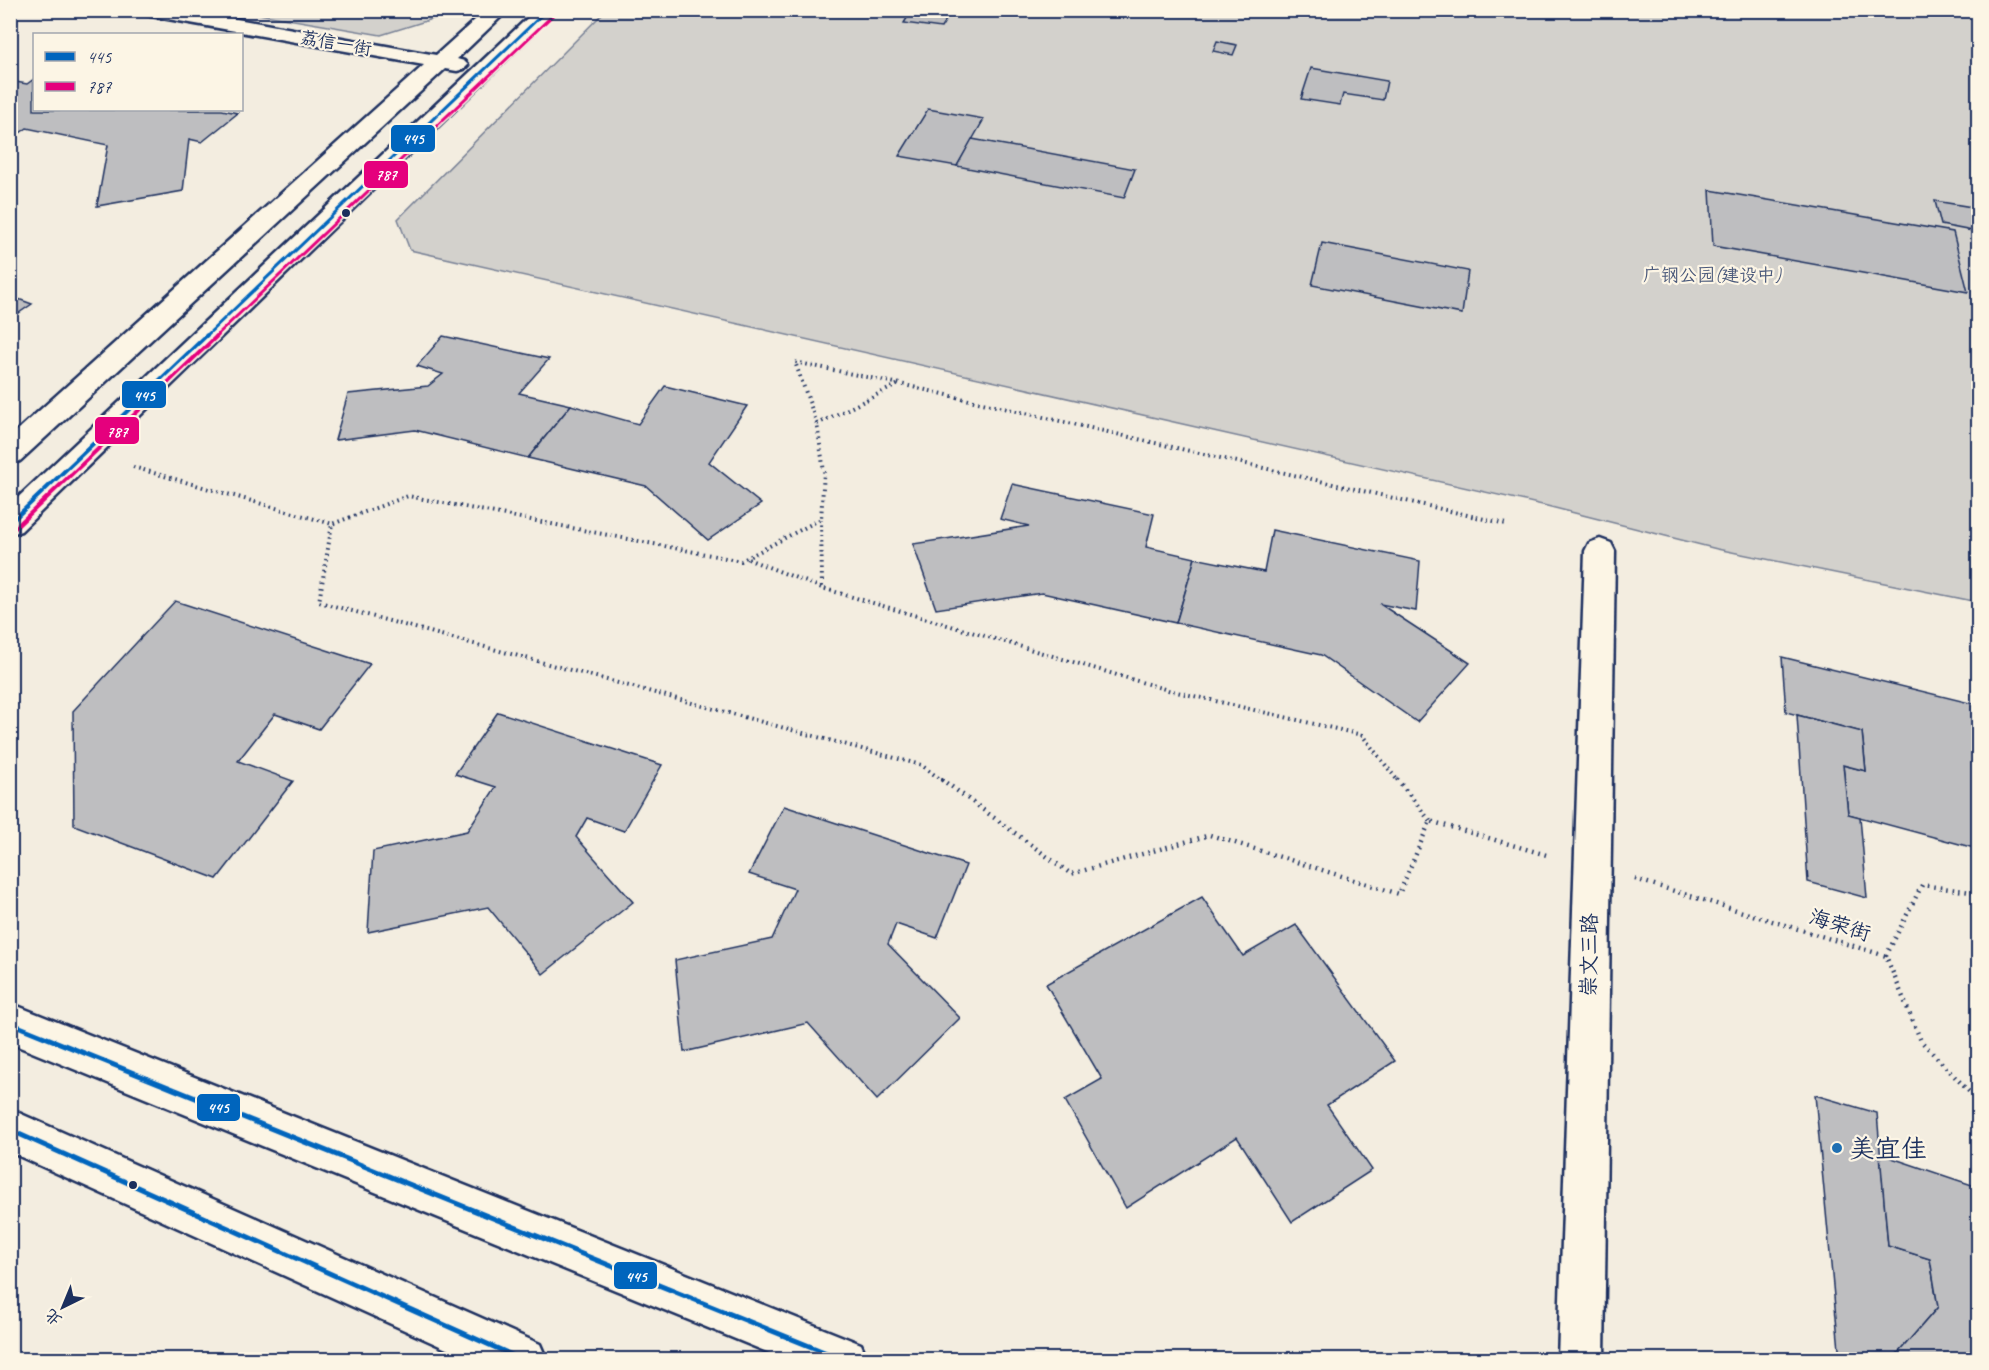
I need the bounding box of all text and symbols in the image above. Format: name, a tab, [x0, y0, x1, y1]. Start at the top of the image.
street label: 荔信一街	[299, 26, 373, 60]
legend	[33, 33, 243, 111]
text: 445	[87, 46, 112, 68]
text: 787	[87, 76, 112, 98]
line badge: 445	[390, 124, 436, 153]
text: 445	[402, 129, 426, 149]
line badge: 787	[363, 160, 409, 189]
text: 787	[375, 165, 399, 185]
unlabelled marker	[340, 207, 352, 219]
park label: 广钢公园(建设中)	[1643, 264, 1782, 286]
line badge: 445	[121, 380, 167, 409]
text: 445	[133, 386, 157, 406]
line badge: 787	[94, 416, 140, 445]
text: 787	[106, 422, 130, 442]
street label: 海荣街	[1806, 903, 1874, 947]
street label: 崇文三路	[1575, 913, 1603, 997]
line badge: 445	[196, 1093, 241, 1122]
text: 445	[207, 1098, 231, 1118]
place label: 美宜佳	[1849, 1132, 1927, 1165]
marker: 美宜佳	[1830, 1141, 1844, 1155]
unlabelled marker	[127, 1179, 139, 1191]
line badge: 445	[613, 1261, 658, 1290]
text: 445	[625, 1267, 649, 1287]
north arrow	[33, 1277, 93, 1337]
text: 北	[41, 1304, 66, 1330]

